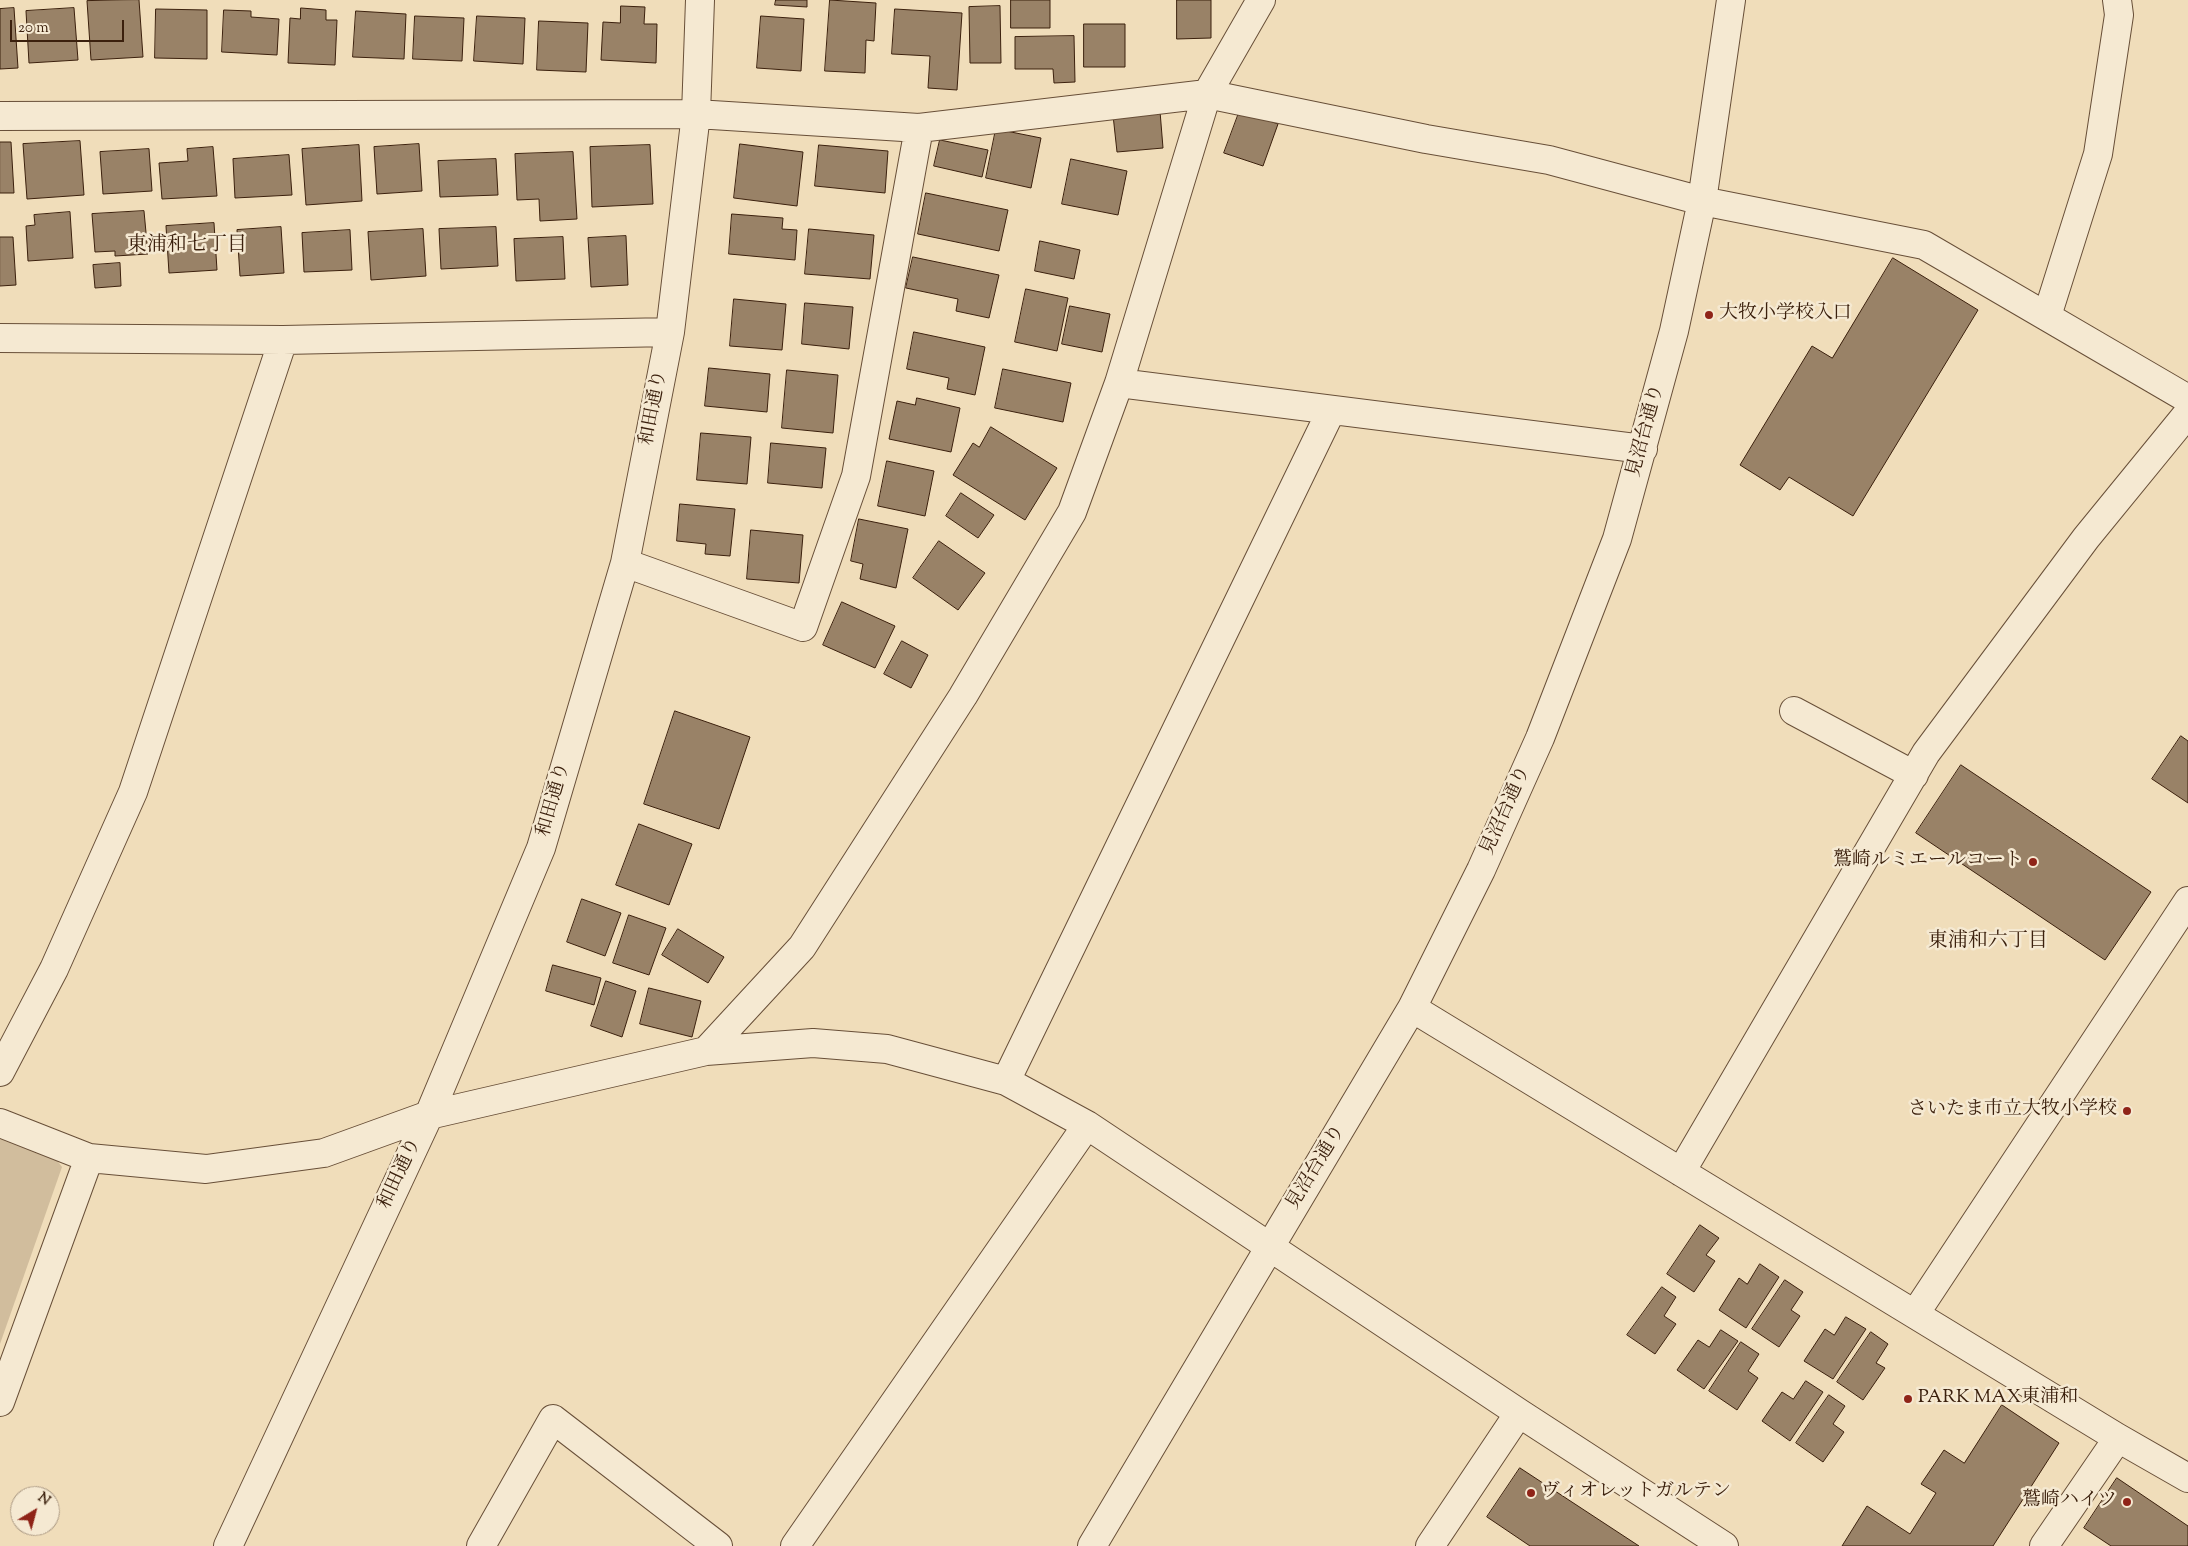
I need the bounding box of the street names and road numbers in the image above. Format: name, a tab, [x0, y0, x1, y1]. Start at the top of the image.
street label: 和田通り	[637, 369, 673, 447]
street label: 見沼台通り	[1624, 382, 1670, 480]
street label: 和田通り	[534, 760, 576, 840]
street label: 見沼台通り	[1477, 763, 1537, 859]
street label: 見沼台通り	[1283, 1121, 1351, 1215]
street label: 和田通り	[375, 1135, 427, 1213]

